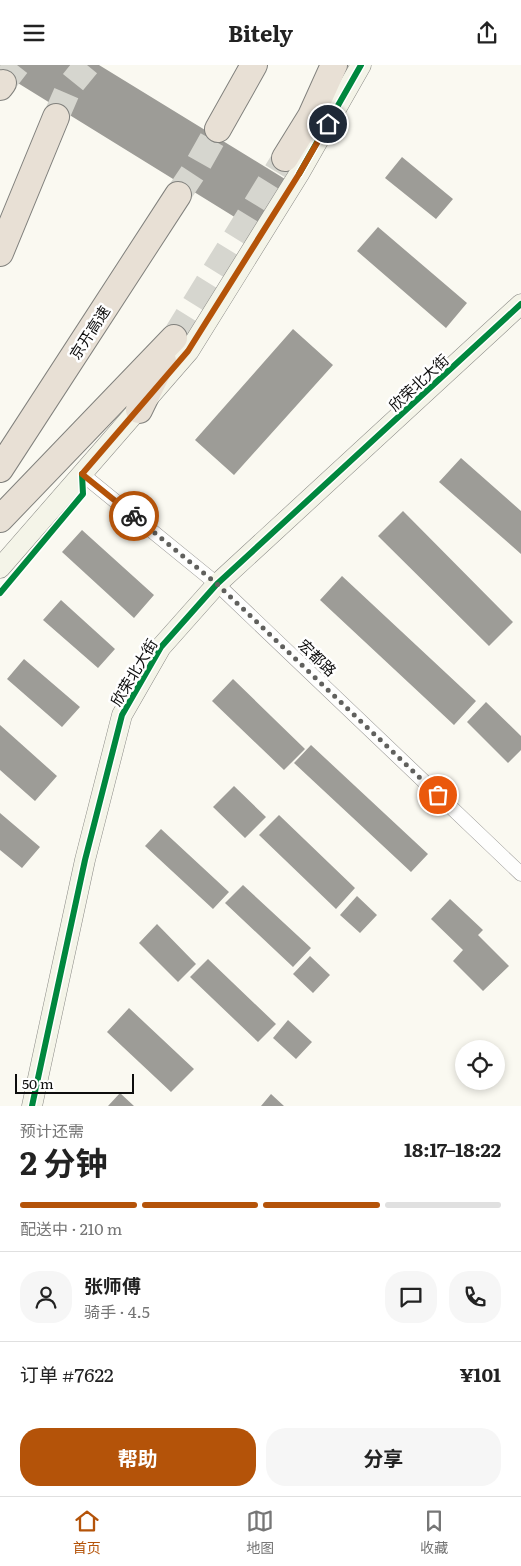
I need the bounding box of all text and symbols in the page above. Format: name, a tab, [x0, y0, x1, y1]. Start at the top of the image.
text: Bitely	[228, 16, 293, 49]
icon: menu	[20, 19, 48, 47]
icon: share	[473, 19, 501, 47]
pin	[307, 103, 349, 145]
icon: home	[314, 110, 342, 138]
street label: 京开高速	[63, 301, 115, 363]
street label: 欣荣北大街	[383, 348, 453, 416]
courier	[109, 491, 159, 541]
icon: bike	[120, 502, 148, 530]
street label: 宏都路	[294, 633, 342, 681]
street label: 欣荣北大街	[104, 634, 162, 710]
pin	[417, 774, 459, 816]
icon: bag	[424, 781, 452, 809]
map controls	[455, 1040, 505, 1090]
button: locate	[455, 1040, 505, 1090]
scale bar	[15, 1071, 134, 1094]
text: 50 m	[22, 1073, 54, 1093]
text: 预计还需	[20, 1118, 84, 1142]
text: 18:17–18:22	[404, 1135, 501, 1163]
text: 2 分钟	[20, 1137, 108, 1185]
text: 配送中 · 210 m	[20, 1216, 122, 1240]
button: person	[20, 1271, 72, 1323]
text: 张师傅	[84, 1271, 141, 1299]
button: chat	[385, 1271, 437, 1323]
button: phone	[449, 1271, 501, 1323]
text: 骑手 · 4.5	[84, 1299, 150, 1323]
text: 订单 #7622	[20, 1360, 114, 1388]
text: ¥101	[459, 1360, 501, 1388]
button: 帮助	[20, 1428, 256, 1486]
button: 分享	[266, 1428, 501, 1486]
tab: 首页	[73, 1507, 101, 1557]
tab: 地图	[246, 1507, 274, 1557]
tab: 收藏	[420, 1507, 448, 1557]

